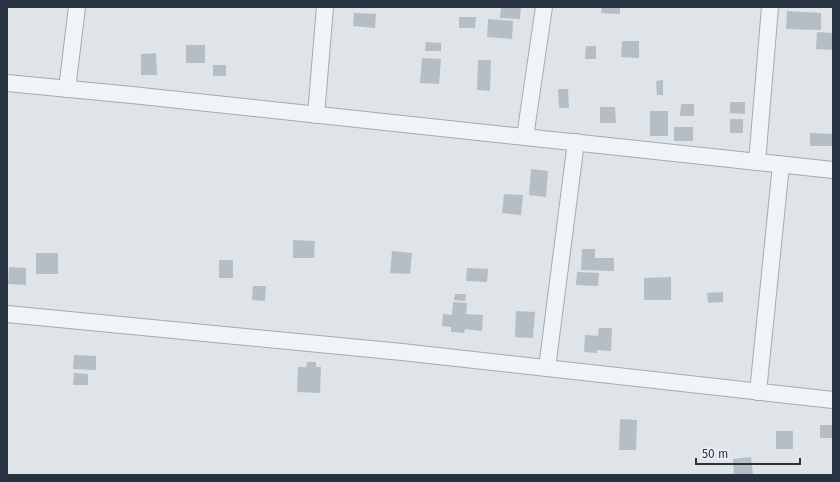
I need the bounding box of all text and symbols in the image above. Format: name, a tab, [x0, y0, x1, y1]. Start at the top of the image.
scale bar	[696, 440, 800, 466]
text: 50 m	[702, 447, 728, 461]

